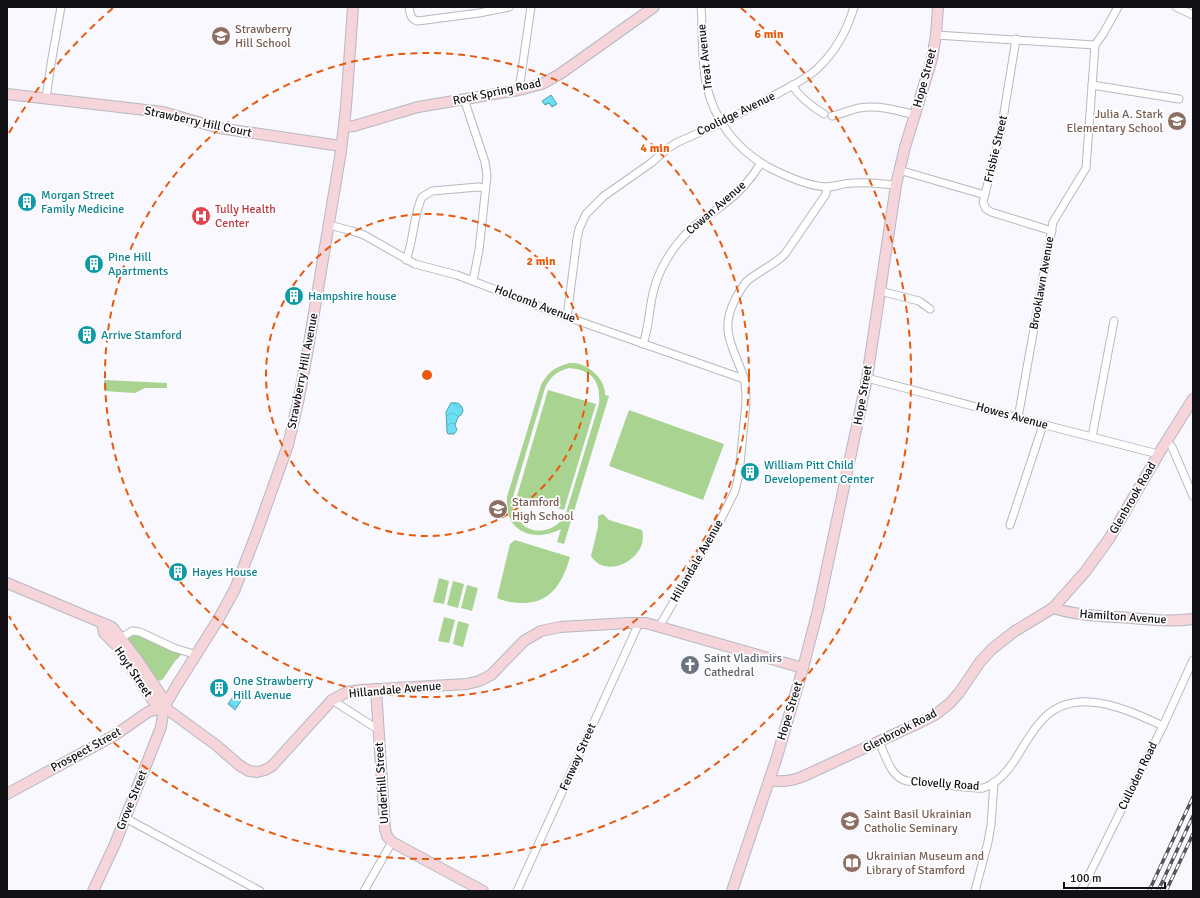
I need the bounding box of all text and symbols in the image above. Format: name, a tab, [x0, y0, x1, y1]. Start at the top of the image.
place label: Strawberry Hill School	[235, 22, 292, 51]
street label: Treat Avenue	[694, 23, 716, 91]
school or university icon: Strawberry Hill School	[210, 25, 232, 47]
text: 6 min	[755, 27, 784, 42]
street label: Hope Street	[910, 47, 940, 109]
street label: Rock Spring Road	[452, 75, 542, 109]
street label: Coolidge Avenue	[694, 89, 778, 139]
street label: Strawberry Hill Court	[143, 103, 253, 141]
place label: Julia A. Stark Elementary School	[1067, 107, 1163, 136]
school or university icon: Julia A. Stark Elementary School	[1166, 110, 1188, 132]
street label: Frisbie Street	[981, 114, 1011, 184]
text: 4 min	[641, 141, 670, 156]
street label: Cowan Avenue	[683, 178, 749, 238]
place label: Morgan Street Family Medicine	[41, 188, 124, 217]
building icon: Morgan Street Family Medicine	[16, 191, 38, 213]
place label: Tully Health Center	[215, 202, 276, 231]
hospital icon: Tully Health Center	[190, 205, 212, 227]
street label: Brooklawn Avenue	[1026, 235, 1058, 331]
place label: Pine Hill Apartments	[108, 250, 168, 279]
building icon: Pine Hill Apartments	[83, 253, 105, 275]
text: 2 min	[527, 254, 556, 269]
street label: Holcomb Avenue	[492, 282, 578, 326]
building icon: Hampshire house	[283, 285, 305, 307]
place label: Hampshire house	[308, 289, 397, 304]
street label: Strawberry Hill Avenue	[284, 312, 322, 430]
building icon: Arrive Stamford	[76, 324, 98, 346]
place label: Arrive Stamford	[101, 328, 182, 343]
street label: Hope Street	[850, 364, 876, 426]
centre of rings	[420, 368, 434, 382]
street label: Howes Avenue	[974, 399, 1050, 433]
place label: William Pitt Child Developement Center	[764, 458, 875, 487]
street label: Glenbrook Road	[1106, 459, 1160, 537]
building icon: William Pitt Child Developement Center	[739, 461, 761, 483]
place label: Stamford High School	[512, 495, 574, 524]
school or university icon: Stamford High School	[487, 498, 509, 520]
street label: Hillandale Avenue	[667, 517, 727, 605]
building icon: Hayes House	[167, 561, 189, 583]
place label: Hayes House	[192, 565, 258, 580]
street label: Hamilton Avenue	[1079, 606, 1167, 628]
street label: Hoyt Street	[111, 644, 155, 700]
place label: Saint Vladimirs Cathedral	[704, 651, 782, 680]
church icon: Saint Vladimirs Cathedral	[679, 654, 701, 676]
place label: One Strawberry Hill Avenue	[233, 674, 313, 703]
building icon: One Strawberry Hill Avenue	[208, 677, 230, 699]
street label: Hillandale Avenue	[348, 678, 442, 702]
street label: Hope Street	[774, 680, 806, 742]
street label: Glenbrook Road	[861, 706, 939, 756]
street label: Fenway Street	[556, 721, 600, 793]
street label: Prospect Street	[48, 724, 124, 776]
street label: Culloden Road	[1115, 739, 1161, 813]
street label: Underhill Street	[372, 742, 392, 824]
street label: Grove Street	[113, 768, 151, 832]
street label: Clovelly Road	[910, 774, 980, 794]
place label: Saint Basil Ukrainian Catholic Seminary	[864, 807, 972, 836]
school or university icon: Saint Basil Ukrainian Catholic Seminary	[839, 810, 861, 832]
place label: Ukrainian Museum and Library of Stamford	[866, 849, 984, 878]
library icon: Ukrainian Museum and Library of Stamford	[841, 852, 863, 874]
scale bar	[1064, 864, 1165, 890]
text: 100 m	[1070, 871, 1102, 886]

